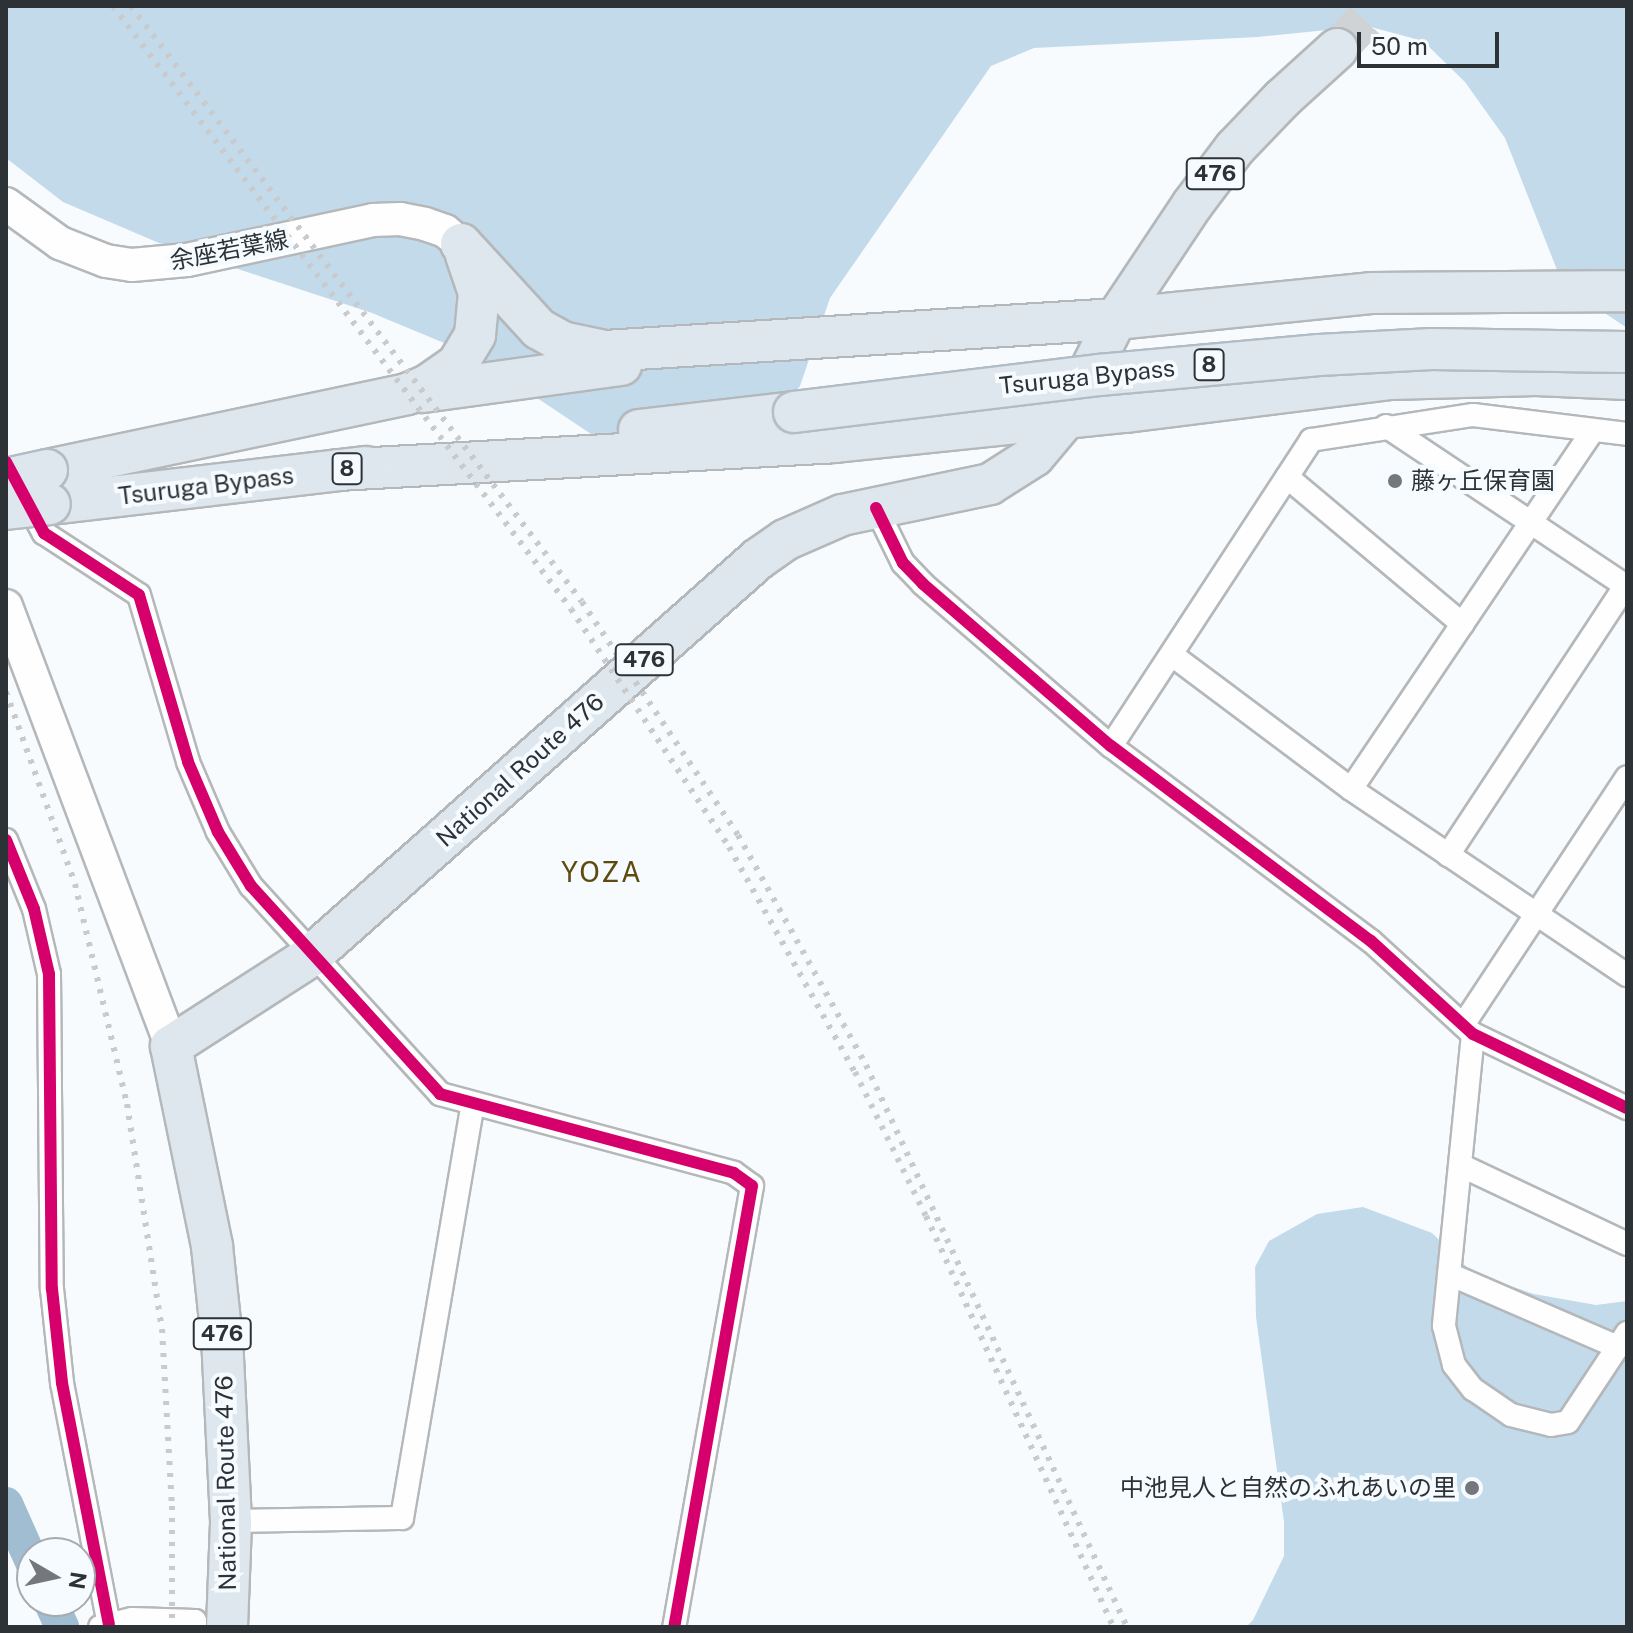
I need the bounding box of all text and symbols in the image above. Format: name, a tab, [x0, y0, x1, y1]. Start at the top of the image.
scale bar	[1361, 16, 1503, 66]
text: 50 m	[1371, 32, 1428, 60]
road number: 476	[1185, 156, 1245, 192]
street label: 余座若葉線	[167, 224, 291, 276]
road number: 8	[1193, 347, 1225, 383]
street label: Tsuruga Bypass	[998, 353, 1176, 401]
road number: 8	[331, 451, 363, 487]
street label: Tsuruga Bypass	[117, 461, 295, 511]
place label: 藤ヶ丘保育園	[1411, 467, 1555, 495]
marker: 藤ヶ丘保育園	[1386, 472, 1404, 490]
road number: 476	[614, 642, 674, 678]
street label: National Route 476	[430, 687, 610, 853]
district label: YOZA	[561, 855, 643, 889]
road number: 476	[192, 1316, 252, 1352]
street label: National Route 476	[210, 1375, 242, 1591]
place label: 中池見人と自然のふれあいの里	[1120, 1474, 1456, 1502]
marker: 中池見人と自然のふれあいの里	[1463, 1479, 1481, 1497]
north arrow	[16, 1537, 96, 1617]
text: N	[64, 1570, 92, 1591]

